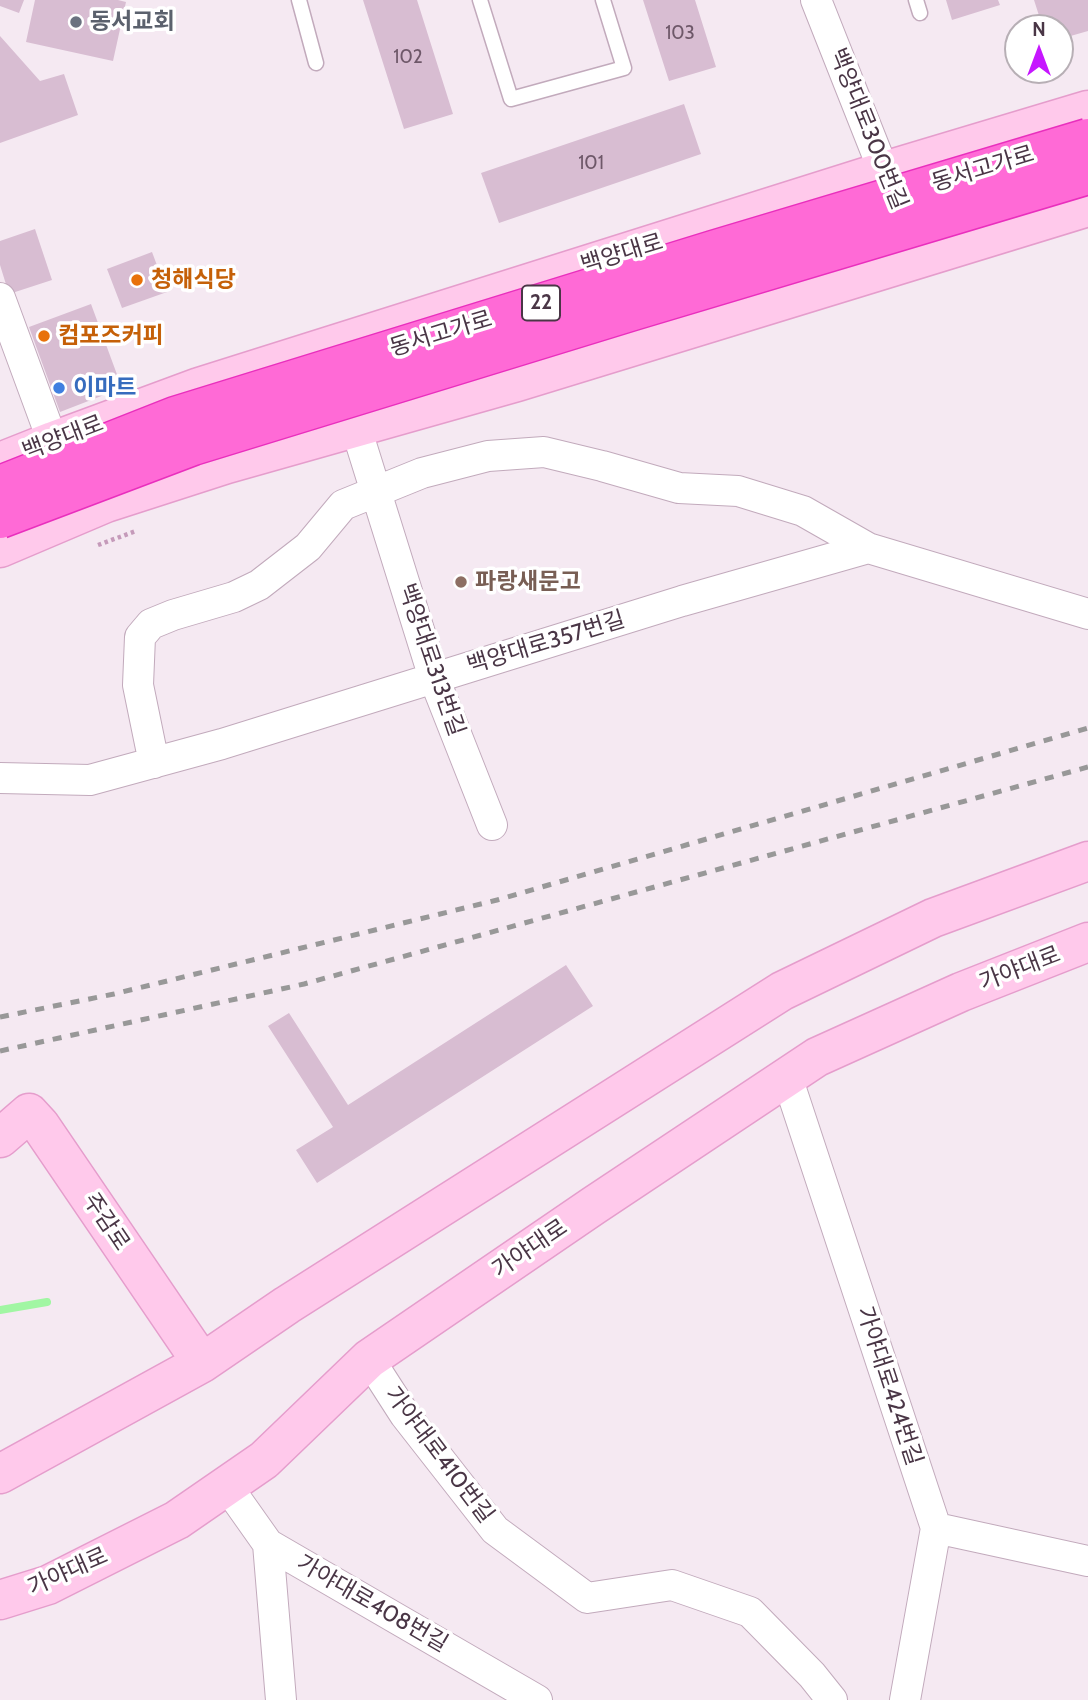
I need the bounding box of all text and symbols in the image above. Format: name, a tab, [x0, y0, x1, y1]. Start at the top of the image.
place label: 동서교회	[90, 8, 175, 36]
marker: 동서교회	[68, 14, 84, 30]
north arrow	[1004, 14, 1074, 84]
text: N	[1032, 18, 1046, 41]
house number: 103	[665, 22, 695, 44]
street label: 백양대로300번길	[823, 44, 913, 214]
house number: 102	[393, 46, 423, 68]
street label: 동서고가로	[928, 140, 1038, 198]
house number: 101	[578, 152, 604, 174]
street label: 백양대로	[577, 228, 667, 280]
place label: 청해식당	[151, 266, 236, 294]
marker: 청해식당	[129, 272, 145, 288]
road number: 22	[522, 286, 560, 320]
street label: 동서고가로	[386, 305, 496, 363]
place label: 컴포즈커피	[58, 322, 164, 350]
marker: 컴포즈커피	[36, 328, 52, 344]
place label: 이마트	[73, 374, 136, 402]
marker: 이마트	[51, 380, 67, 396]
street label: 백양대로	[19, 410, 107, 466]
place label: 파랑새문고	[475, 568, 581, 596]
marker: 파랑새문고	[453, 574, 469, 590]
street label: 백양대로313번길	[392, 580, 470, 740]
street label: 백양대로357번길	[464, 606, 628, 680]
street label: 가야대로	[976, 941, 1064, 997]
street label: 주감로	[77, 1188, 135, 1256]
street label: 가야대로	[487, 1214, 573, 1284]
street label: 가야대로424번길	[850, 1303, 928, 1469]
street label: 가야대로410번길	[379, 1381, 499, 1529]
street label: 가야대로	[24, 1542, 112, 1602]
street label: 가야대로408번길	[291, 1549, 453, 1659]

